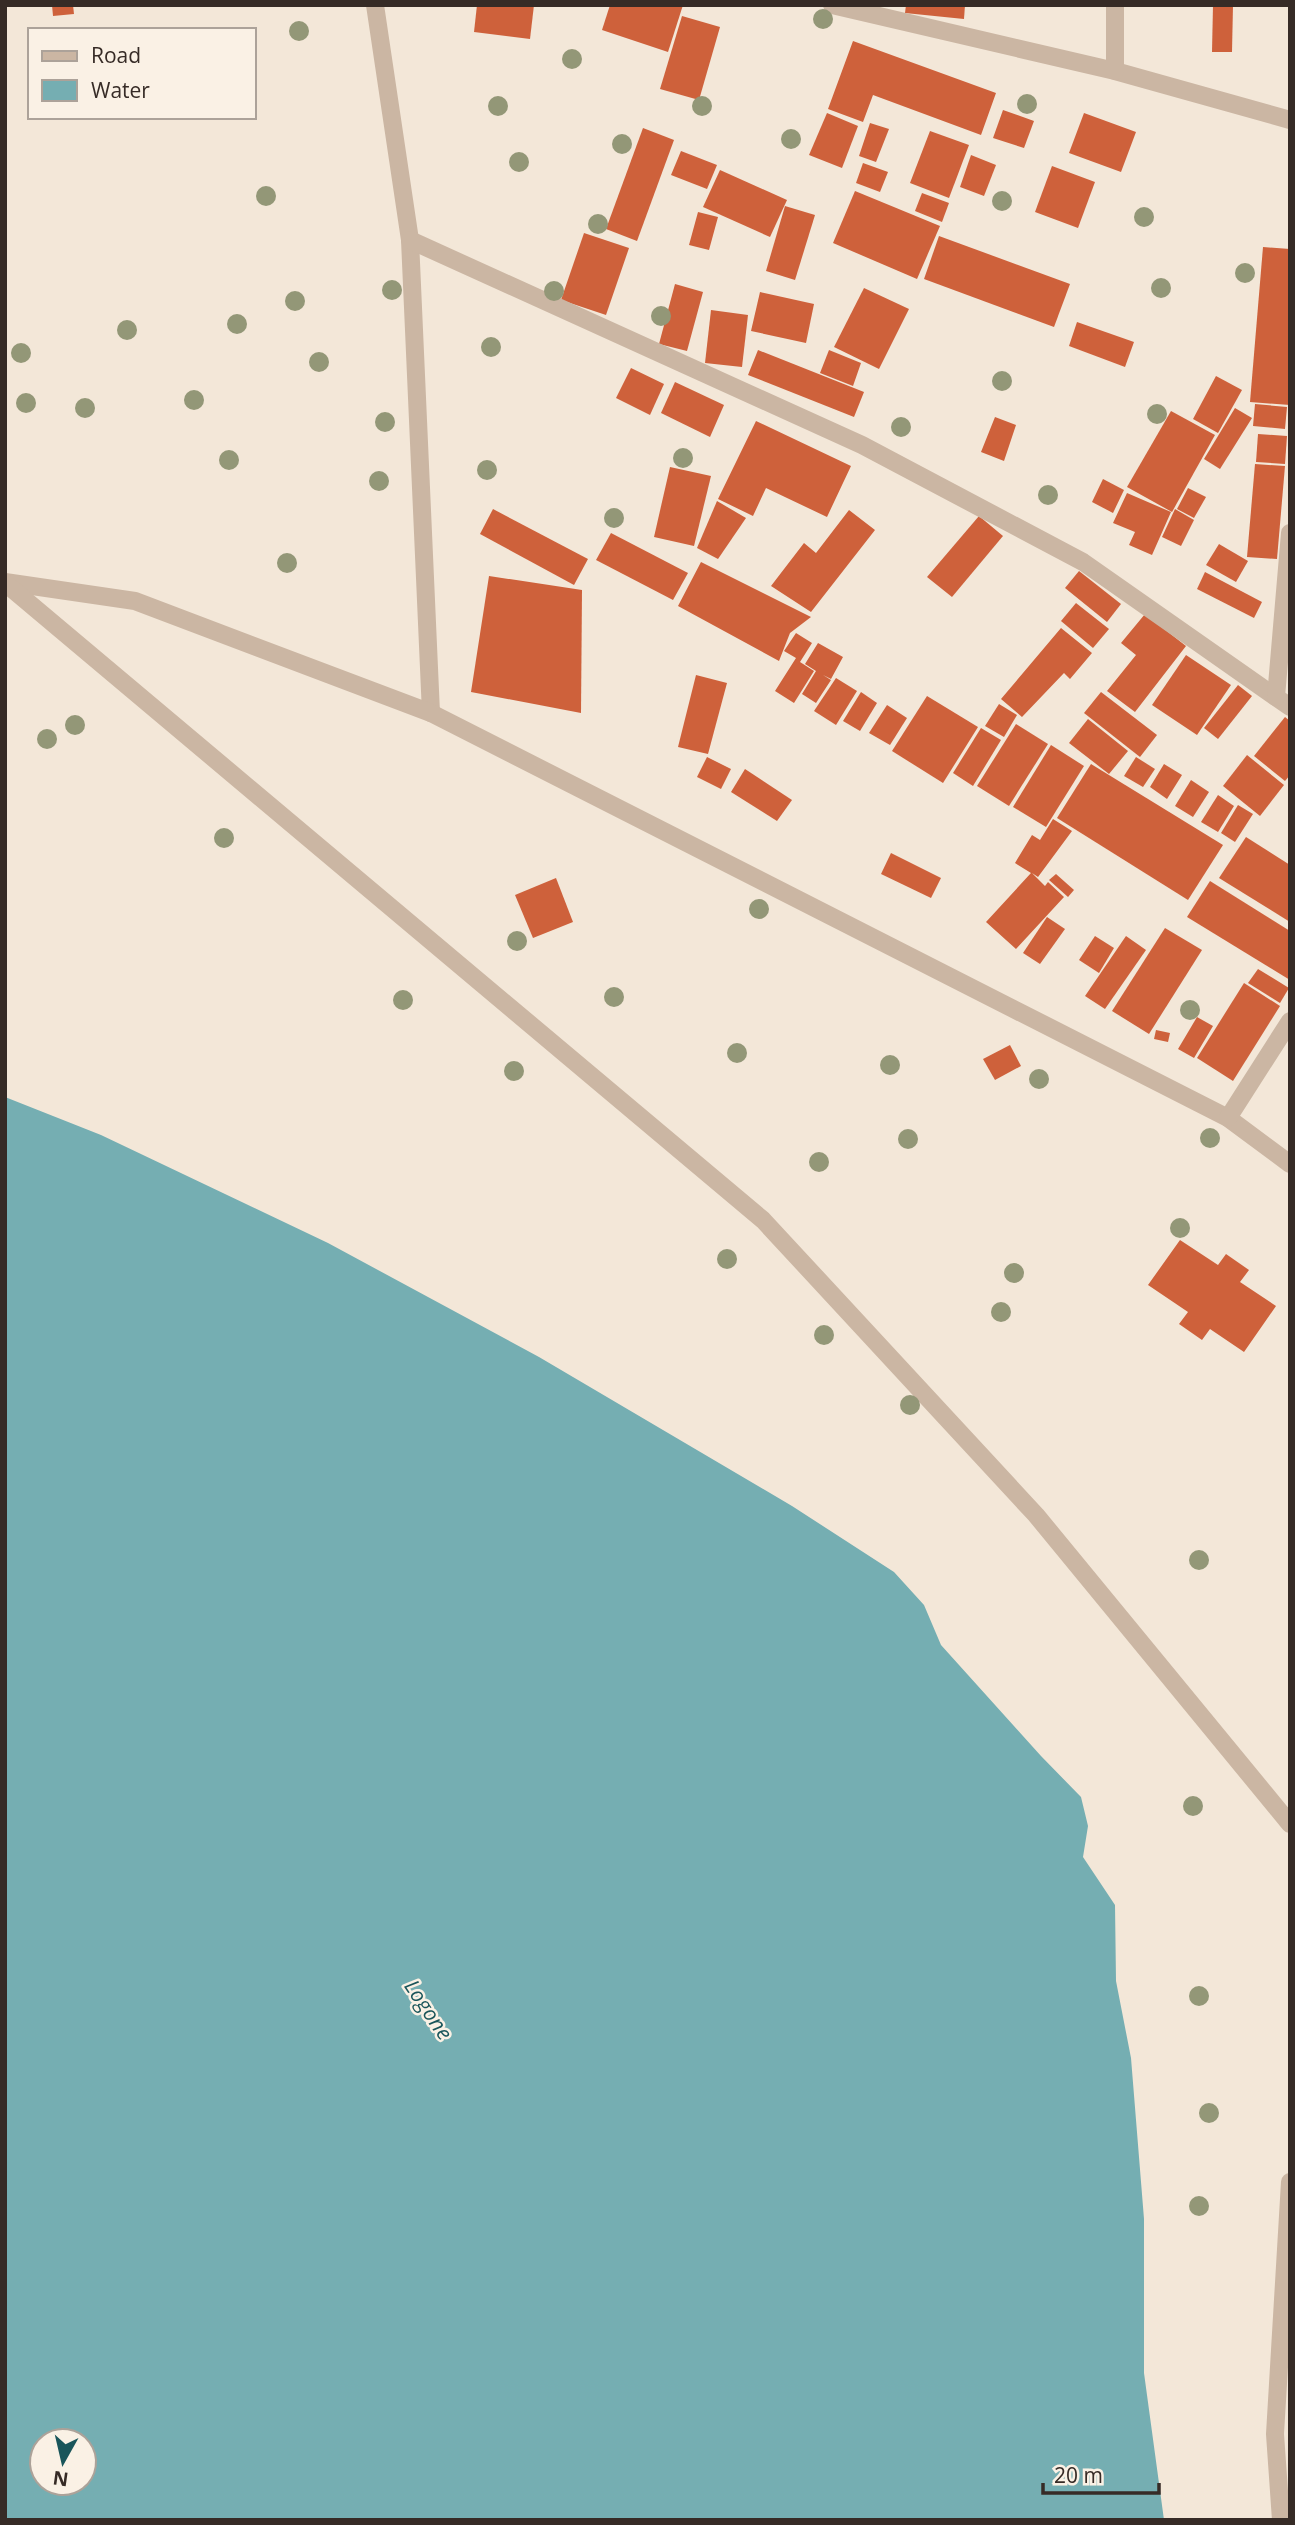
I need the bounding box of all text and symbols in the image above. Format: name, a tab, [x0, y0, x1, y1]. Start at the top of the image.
legend	[28, 28, 256, 119]
text: Road	[91, 41, 141, 69]
text: Water	[91, 76, 150, 104]
water label: Logone	[398, 1974, 459, 2045]
north arrow	[28, 2427, 98, 2497]
scale bar	[1043, 2452, 1158, 2496]
text: 20 m	[1054, 2461, 1103, 2489]
text: N	[51, 2465, 70, 2493]

